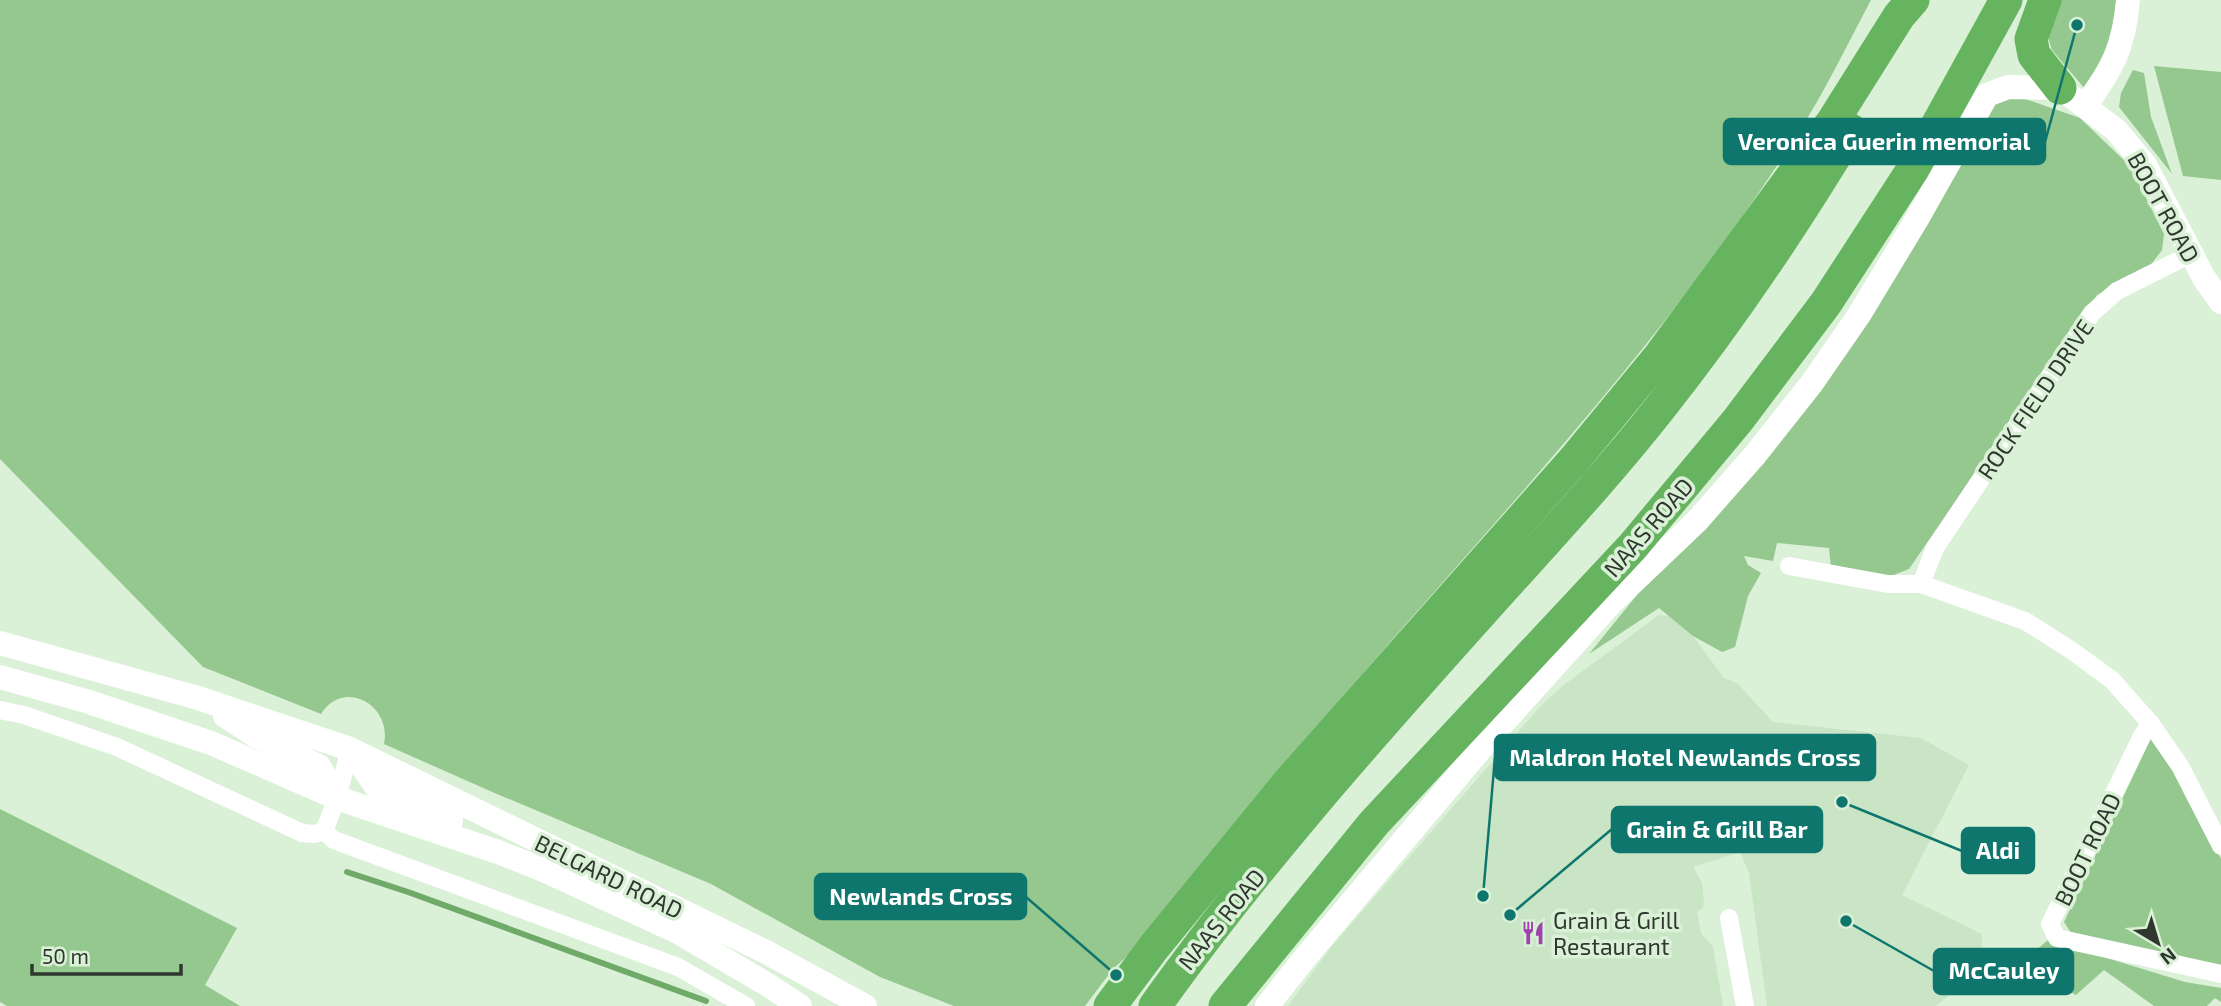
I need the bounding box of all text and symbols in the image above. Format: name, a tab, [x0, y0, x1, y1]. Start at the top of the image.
callout: Veronica Guerin memorial	[1724, 119, 2045, 164]
text: Veronica Guerin memorial	[1738, 126, 2030, 155]
street label: BOOT ROAD	[2122, 147, 2206, 267]
street label: ROCK FIELD DRIVE	[1971, 314, 2099, 484]
street label: NAAS ROAD	[1597, 472, 1699, 582]
callout: Maldron Hotel Newlands Cross	[1495, 735, 1875, 780]
text: Maldron Hotel Newlands Cross	[1509, 742, 1861, 771]
street label: BOOT ROAD	[2048, 788, 2126, 910]
callout: Grain & Grill Bar	[1612, 807, 1822, 852]
text: Grain & Grill Bar	[1626, 814, 1808, 843]
street label: BELGARD ROAD	[530, 828, 688, 924]
callout: Aldi	[1962, 828, 2034, 873]
text: Aldi	[1976, 835, 2020, 864]
street label: NAAS ROAD	[1172, 863, 1270, 975]
callout: Newlands Cross	[815, 874, 1026, 919]
text: Newlands Cross	[829, 881, 1013, 910]
place label: Grain & Grill Restaurant	[1553, 906, 1680, 960]
north arrow	[2123, 908, 2193, 978]
restaurant icon: Grain & Grill Restaurant	[1519, 919, 1547, 947]
scale bar	[32, 932, 180, 976]
text: 50 m	[42, 943, 89, 968]
text: N	[2156, 944, 2181, 970]
callout: McCauley	[1934, 949, 2073, 994]
text: McCauley	[1948, 955, 2060, 984]

